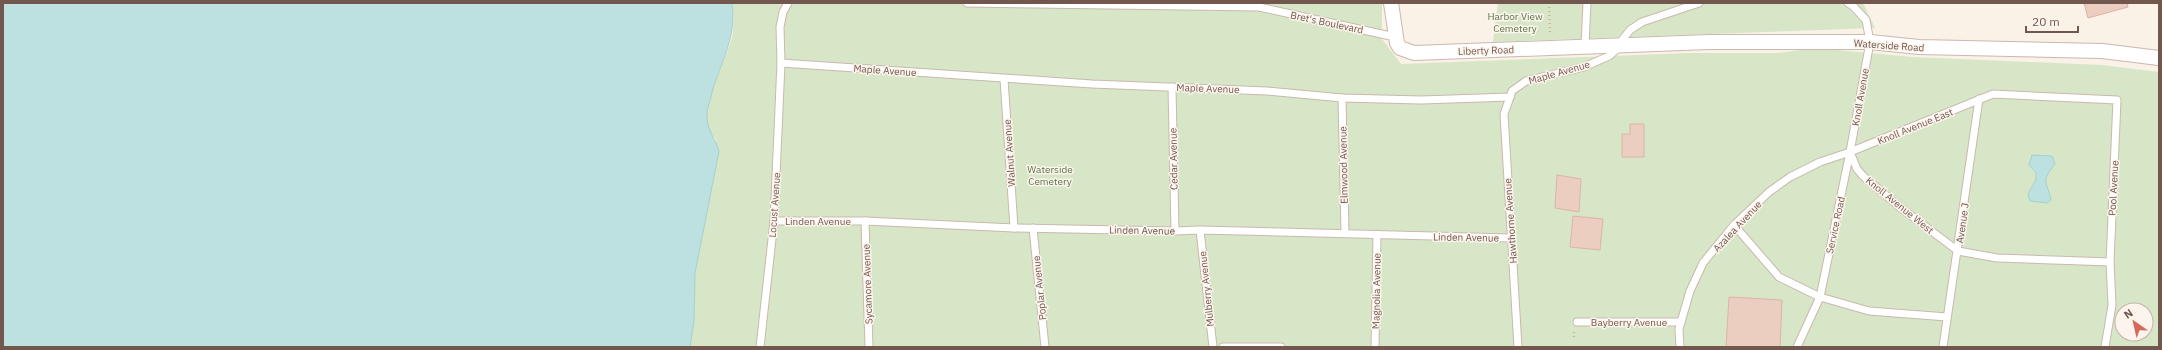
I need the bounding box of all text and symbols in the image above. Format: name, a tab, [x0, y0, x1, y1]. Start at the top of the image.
street label: Bret's Boulevard	[1289, 8, 1365, 37]
scale bar	[2026, 8, 2078, 34]
park label: Harbor View Cemetery	[1487, 10, 1543, 35]
text: 20 m	[2032, 14, 2060, 29]
street label: Waterside Road	[1853, 37, 1925, 54]
street label: Liberty Road	[1458, 43, 1514, 58]
street label: Maple Avenue	[1527, 57, 1592, 87]
street label: Maple Avenue	[853, 62, 917, 79]
street label: Knoll Avenue	[1849, 67, 1872, 127]
street label: Maple Avenue	[1176, 81, 1240, 96]
street label: Knoll Avenue East	[1875, 105, 1955, 148]
street label: Walnut Avenue	[1001, 118, 1018, 187]
street label: Elmwood Avenue	[1336, 126, 1351, 204]
street label: Cedar Avenue	[1166, 127, 1181, 190]
street label: Pool Avenue	[2106, 159, 2121, 216]
park label: Waterside Cemetery	[1027, 163, 1073, 188]
street label: Locust Avenue	[766, 172, 783, 238]
street label: Knoll Avenue West	[1863, 174, 1937, 237]
street label: Hawthorne Avenue	[1501, 177, 1520, 264]
street label: Service Road	[1823, 195, 1848, 255]
street label: Azalea Avenue	[1710, 197, 1765, 255]
street label: Avenue J	[1953, 202, 1972, 244]
street label: Linden Avenue	[785, 215, 851, 228]
street label: Linden Avenue	[1109, 223, 1176, 238]
street label: Linden Avenue	[1433, 230, 1500, 245]
street label: Sycamore Avenue	[860, 243, 875, 324]
street label: Mulberry Avenue	[1196, 250, 1217, 327]
street label: Magnolia Avenue	[1369, 252, 1384, 329]
street label: Poplar Avenue	[1030, 255, 1049, 321]
north arrow	[2114, 302, 2154, 342]
text: N	[2121, 306, 2136, 322]
street label: Bayberry Avenue	[1591, 316, 1668, 329]

